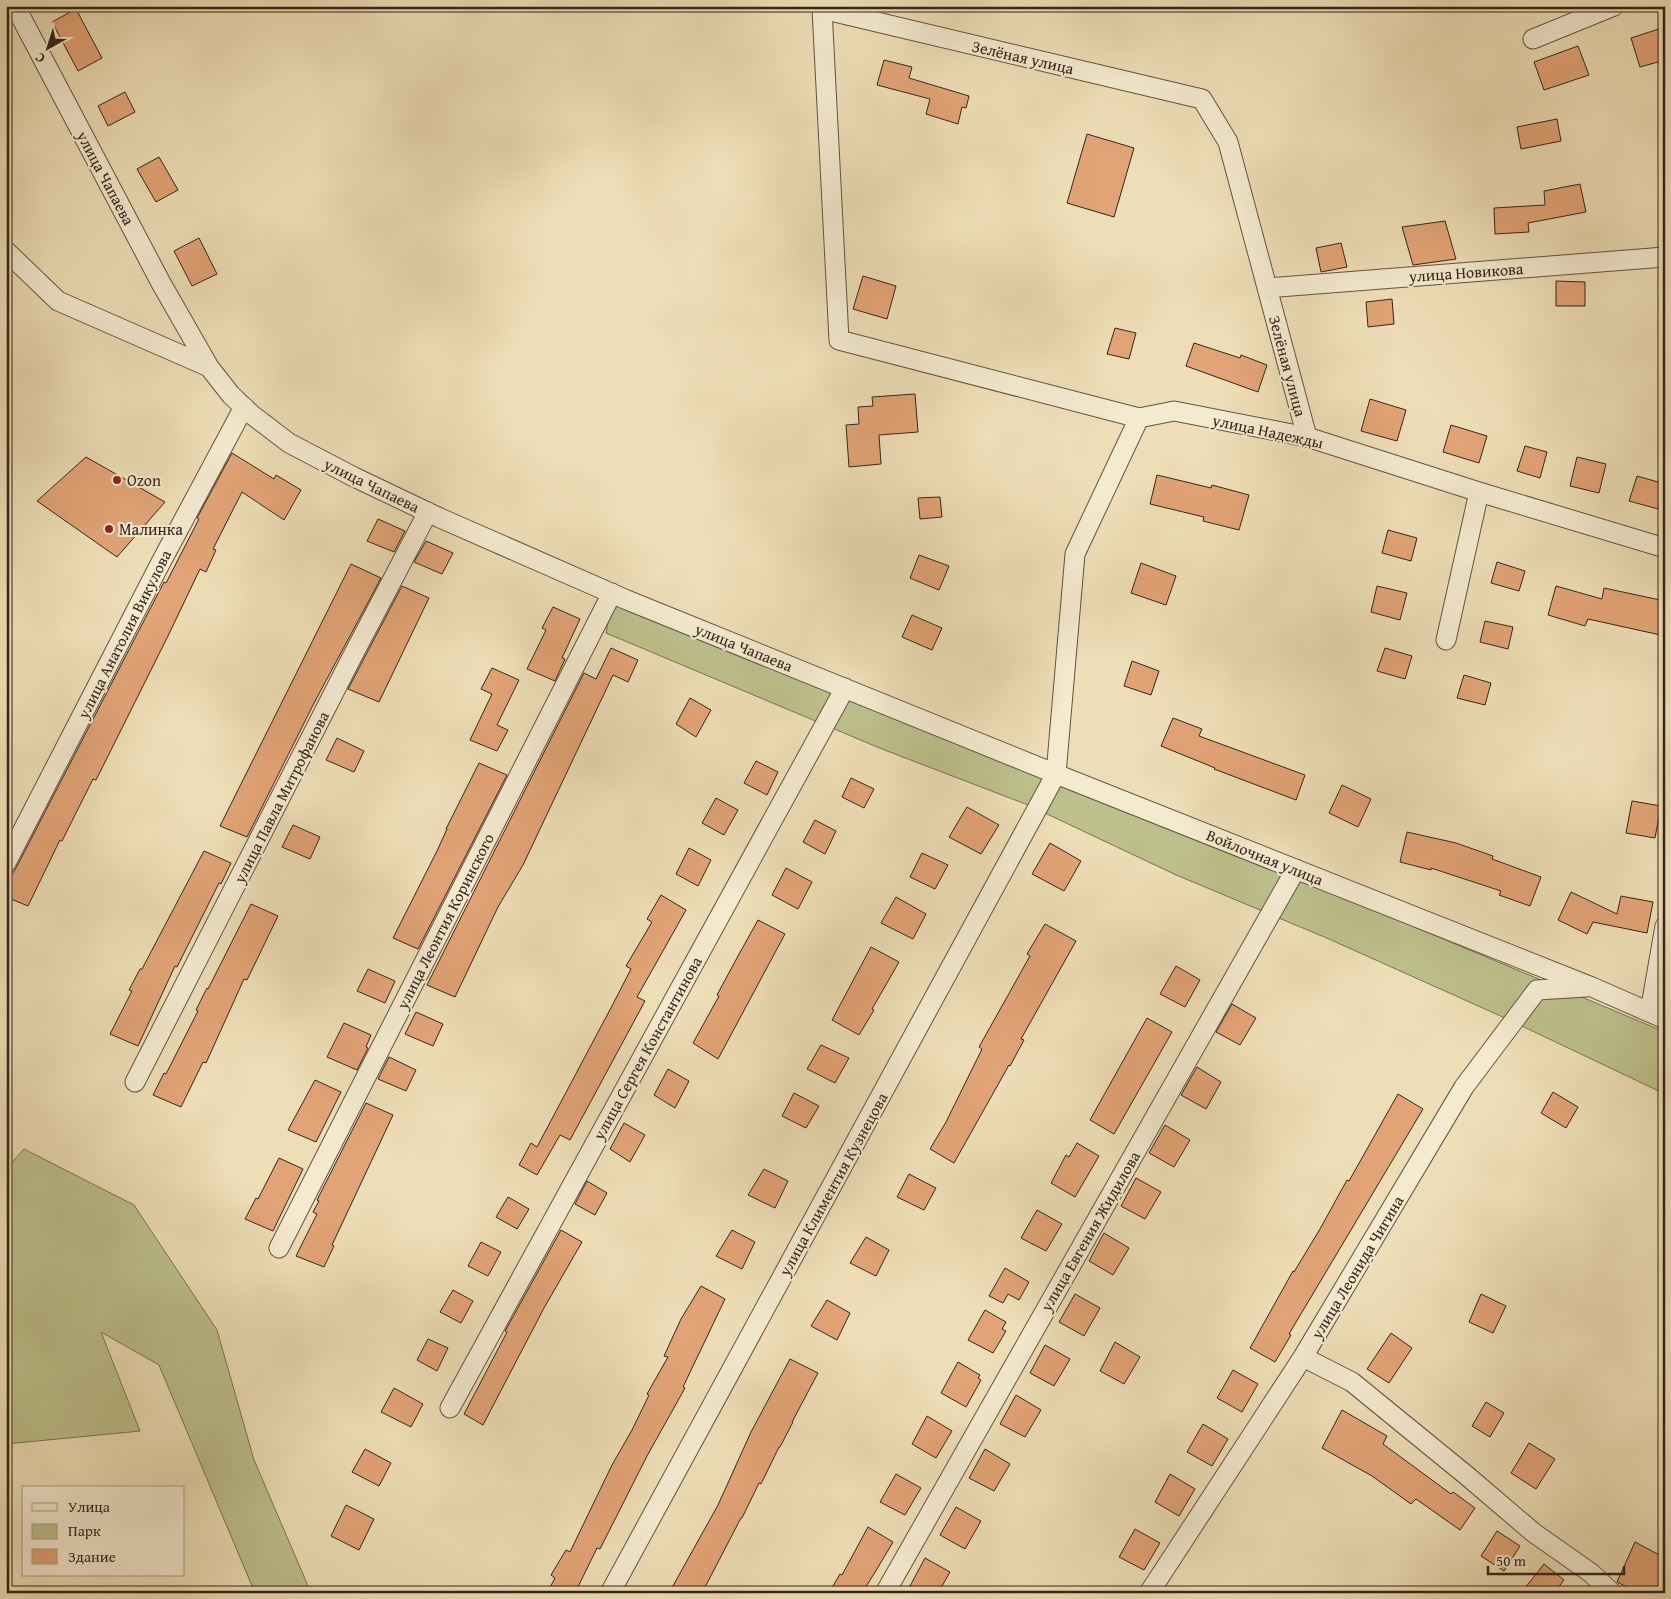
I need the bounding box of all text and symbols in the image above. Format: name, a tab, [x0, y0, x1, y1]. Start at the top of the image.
north arrow	[22, 22, 72, 72]
street label: Зелёная улица	[970, 34, 1077, 80]
text: С	[30, 48, 49, 68]
street label: улица Чапаева	[71, 126, 141, 230]
street label: улица Новикова	[1407, 256, 1524, 288]
street label: Зелёная улица	[1263, 313, 1313, 420]
street label: улица Надежды	[1209, 407, 1326, 454]
street label: улица Чапаева	[319, 451, 424, 519]
place label: Ozon	[127, 468, 161, 492]
marker: Ozon	[111, 474, 123, 486]
place label: Малинка	[119, 517, 183, 541]
marker: Малинка	[103, 523, 115, 535]
street label: улица Анатолия Викулова	[70, 545, 177, 723]
street label: улица Чапаева	[691, 616, 797, 678]
street label: улица Павла Митрофанова	[227, 706, 335, 888]
street label: Войлочная улица	[1203, 823, 1327, 891]
street label: улица Леонтия Коринского	[390, 829, 500, 1014]
street label: улица Сергея Константинова	[586, 952, 708, 1145]
street label: улица Климентия Кузнецова	[772, 1088, 894, 1281]
street label: улица Евгения Жидилова	[1034, 1146, 1146, 1317]
street label: улица Леонида Чигина	[1304, 1190, 1410, 1344]
legend	[22, 1486, 185, 1576]
text: Улица	[68, 1496, 111, 1517]
text: Парк	[68, 1520, 101, 1541]
scale bar	[1488, 1544, 1625, 1576]
text: Здание	[68, 1546, 116, 1567]
text: 50 m	[1496, 1550, 1527, 1571]

